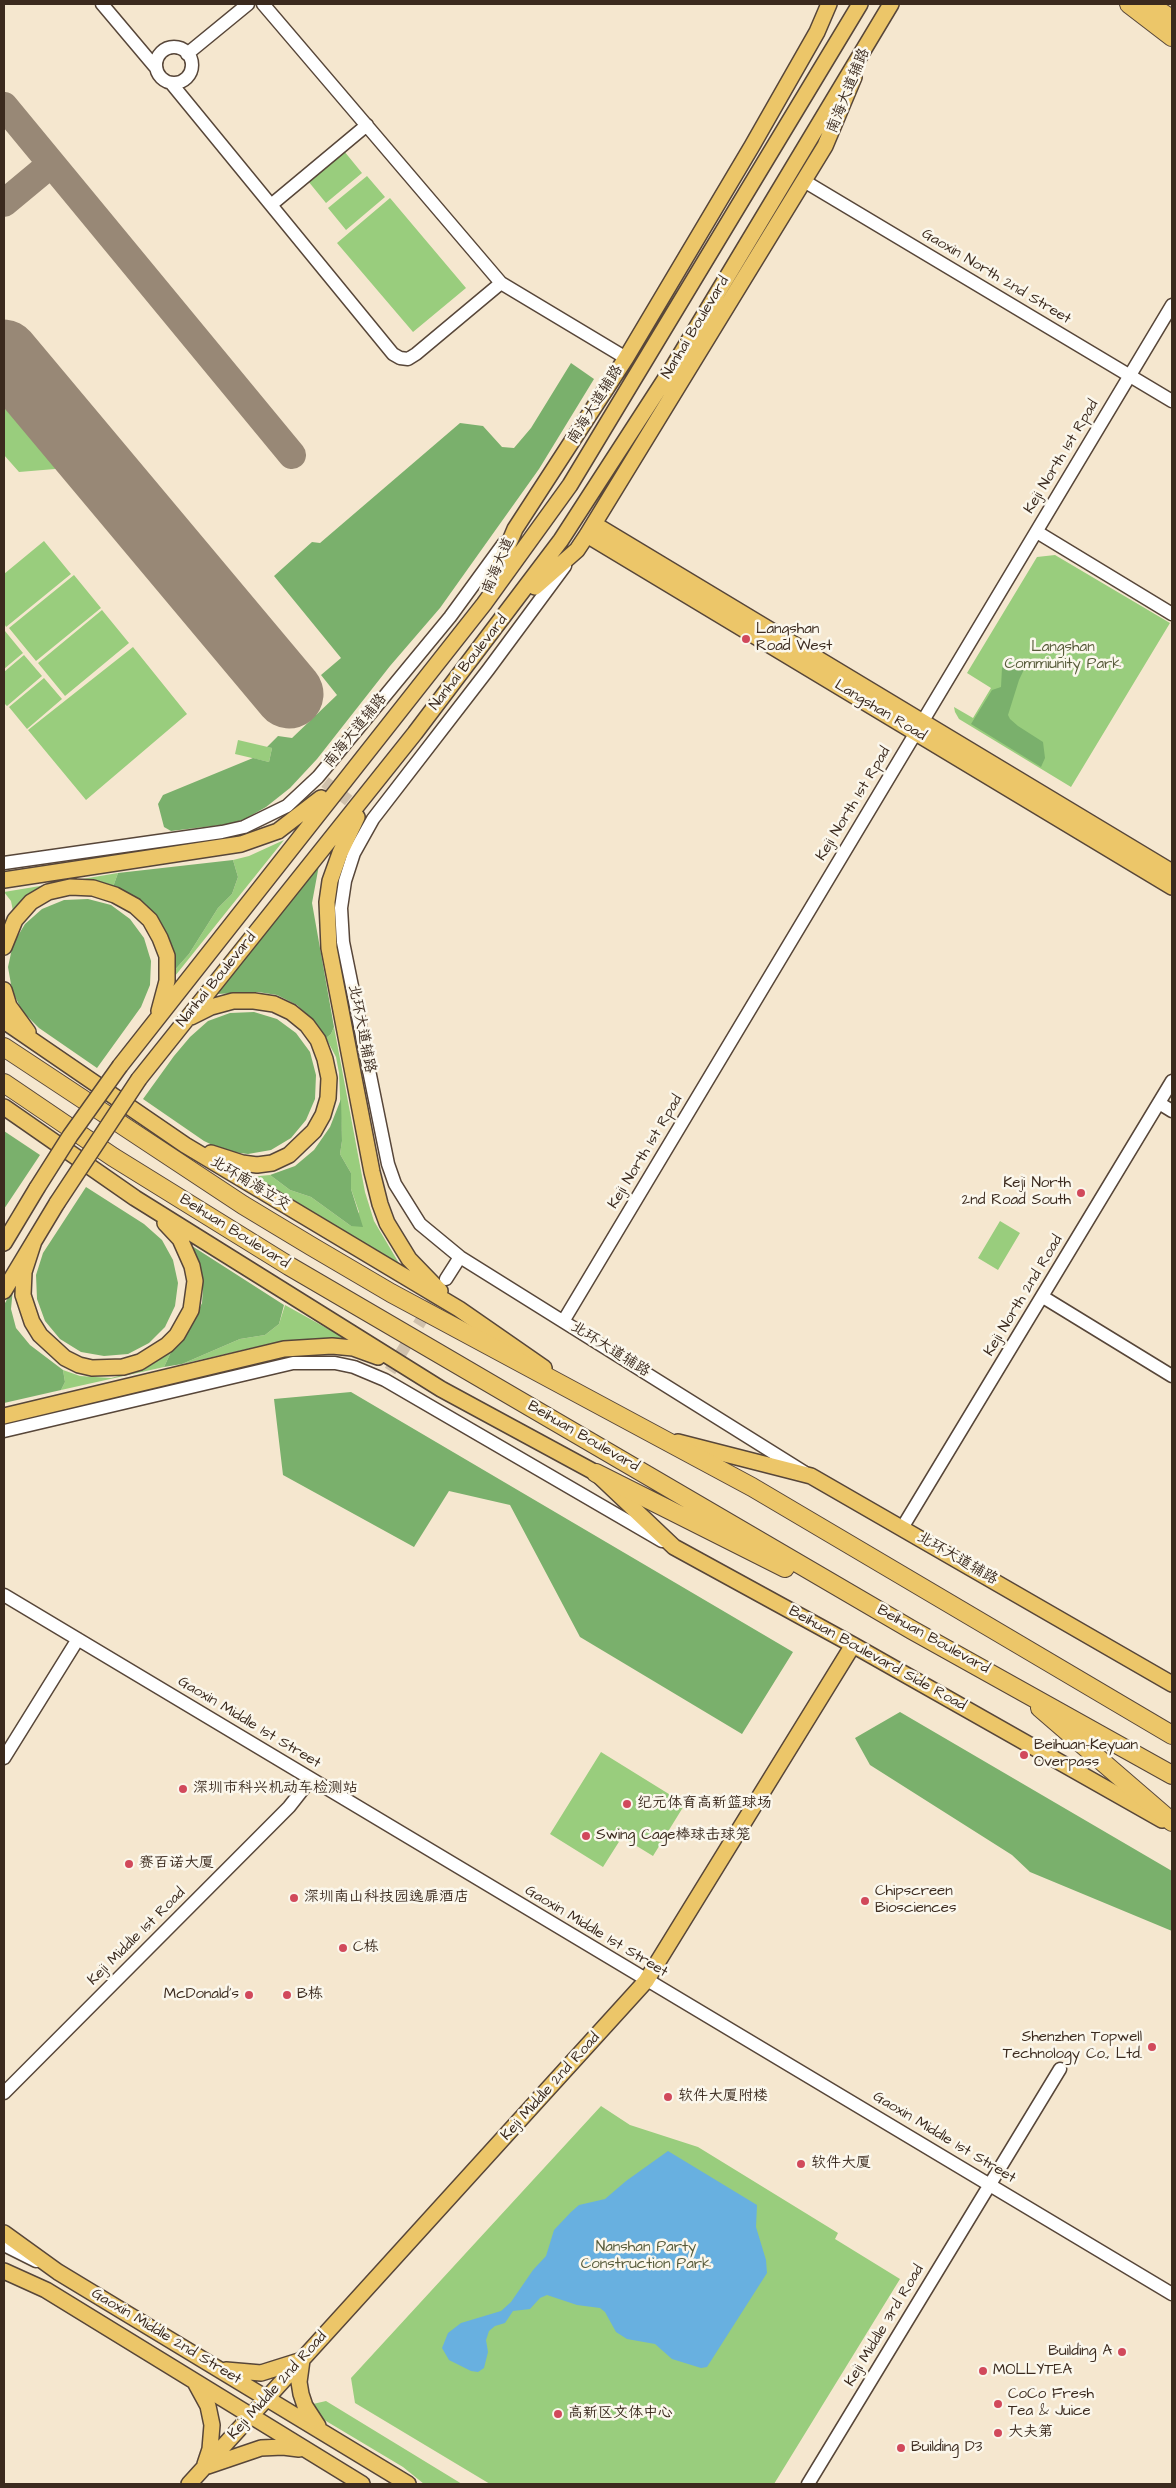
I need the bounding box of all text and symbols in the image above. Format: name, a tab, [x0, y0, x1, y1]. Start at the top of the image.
street label: 南海大道辅路	[824, 46, 874, 136]
street label: Gaoxin North 2nd Street	[918, 225, 1074, 329]
street label: Nanhai Boulevard	[658, 273, 734, 383]
street label: 南海大道辅路	[565, 362, 627, 448]
street label: Keji North 1st Rpad	[1021, 397, 1103, 517]
street label: 南海大道	[479, 535, 519, 597]
street label: Nanhai Boulevard	[426, 612, 512, 714]
place label: Langshan Road West	[756, 621, 832, 656]
marker: Langshan Road West	[740, 633, 752, 645]
park label: Langshan Commiunity Park	[1004, 639, 1122, 674]
street label: Langshan Road	[831, 677, 929, 745]
street label: 南海大道辅路	[321, 690, 391, 772]
street label: Keji North 1st Rpad	[813, 744, 895, 864]
street label: Nanhai Boulevard	[173, 929, 261, 1031]
street label: 北环大道辅路	[344, 983, 378, 1075]
street label: Keji North 1st Rpad	[605, 1092, 687, 1212]
street label: 北环南海立交	[207, 1153, 293, 1215]
place label: Keji North 2nd Road South	[962, 1175, 1071, 1210]
marker: Keji North 2nd Road South	[1075, 1187, 1087, 1199]
street label: Beihuan Boulevard	[176, 1191, 292, 1273]
street label: Keji North 2nd Road	[981, 1232, 1067, 1360]
street label: 北环大道辅路	[567, 1319, 653, 1381]
street label: Beihuan Boulevard	[524, 1398, 642, 1476]
street label: 北环大道辅路	[914, 1529, 1000, 1589]
street label: Beihuan Boulevard	[874, 1602, 992, 1678]
street label: Beihuan Boulevard Side Road	[785, 1603, 969, 1715]
street label: Gaoxin Middle 1st Street	[174, 1673, 324, 1773]
place label: Beihuan-Keyuan Overpass	[1034, 1737, 1138, 1772]
marker: Beihuan-Keyuan Overpass	[1018, 1749, 1030, 1761]
place label: 深圳市科兴机动车检测站	[193, 1780, 358, 1798]
marker: 深圳市科兴机动车检测站	[177, 1783, 189, 1795]
place label: 纪元体育高新篮球场	[637, 1795, 772, 1813]
marker: 纪元体育高新篮球场	[621, 1798, 633, 1810]
place label: Swing Cage棒球击球笼	[596, 1827, 750, 1845]
marker: Swing Cage棒球击球笼	[580, 1830, 592, 1842]
place label: 赛百诺大厦	[139, 1855, 214, 1873]
marker: 赛百诺大厦	[123, 1858, 135, 1870]
street label: Gaoxin Middle 1st Street	[521, 1882, 671, 1982]
place label: Chipscreen Biosciences	[875, 1883, 956, 1918]
street label: Keji Middle 1st Road	[84, 1884, 190, 1990]
place label: 深圳南山科技园逸扉酒店	[304, 1889, 469, 1907]
marker: 深圳南山科技园逸扉酒店	[288, 1892, 300, 1904]
marker: Chipscreen Biosciences	[859, 1895, 871, 1907]
place label: C栋	[353, 1939, 379, 1957]
marker: C栋	[337, 1942, 349, 1954]
place label: McDonald's	[164, 1986, 239, 2004]
place label: B栋	[297, 1986, 323, 2004]
marker: McDonald's	[243, 1989, 255, 2001]
marker: B栋	[281, 1989, 293, 2001]
street label: Keji Middle 2nd Road	[498, 2029, 604, 2145]
place label: Shenzhen Topwell Technology Co., Ltd.	[1003, 2029, 1142, 2064]
marker: Shenzhen Topwell Technology Co., Ltd.	[1146, 2041, 1158, 2053]
place label: 软件大厦附楼	[678, 2088, 768, 2106]
street label: Gaoxin Middle 1st Street	[869, 2088, 1019, 2188]
marker: 软件大厦附楼	[662, 2091, 674, 2103]
place label: 软件大厦	[811, 2155, 871, 2173]
marker: 软件大厦	[795, 2158, 807, 2170]
park label: Nanshan Party Construction Park	[581, 2239, 711, 2274]
street label: Keji Middle 3rd Road	[842, 2262, 928, 2390]
street label: Gaoxin Middle 2nd Street	[88, 2285, 244, 2389]
street label: Keji Middle 2nd Road	[225, 2328, 331, 2444]
place label: Building A	[1048, 2343, 1112, 2361]
marker: Building A	[1116, 2346, 1128, 2358]
place label: MOLLYTEA	[993, 2362, 1072, 2380]
marker: MOLLYTEA	[977, 2365, 989, 2377]
place label: CoCo Fresh Tea & Juice	[1008, 2386, 1094, 2421]
marker: CoCo Fresh Tea & Juice	[992, 2398, 1004, 2410]
place label: 高新区文体中心	[568, 2405, 673, 2423]
marker: 高新区文体中心	[552, 2408, 564, 2420]
place label: 大夫第	[1008, 2424, 1053, 2442]
marker: 大夫第	[992, 2427, 1004, 2439]
place label: Building D3	[911, 2439, 982, 2457]
marker: Building D3	[895, 2442, 907, 2454]

